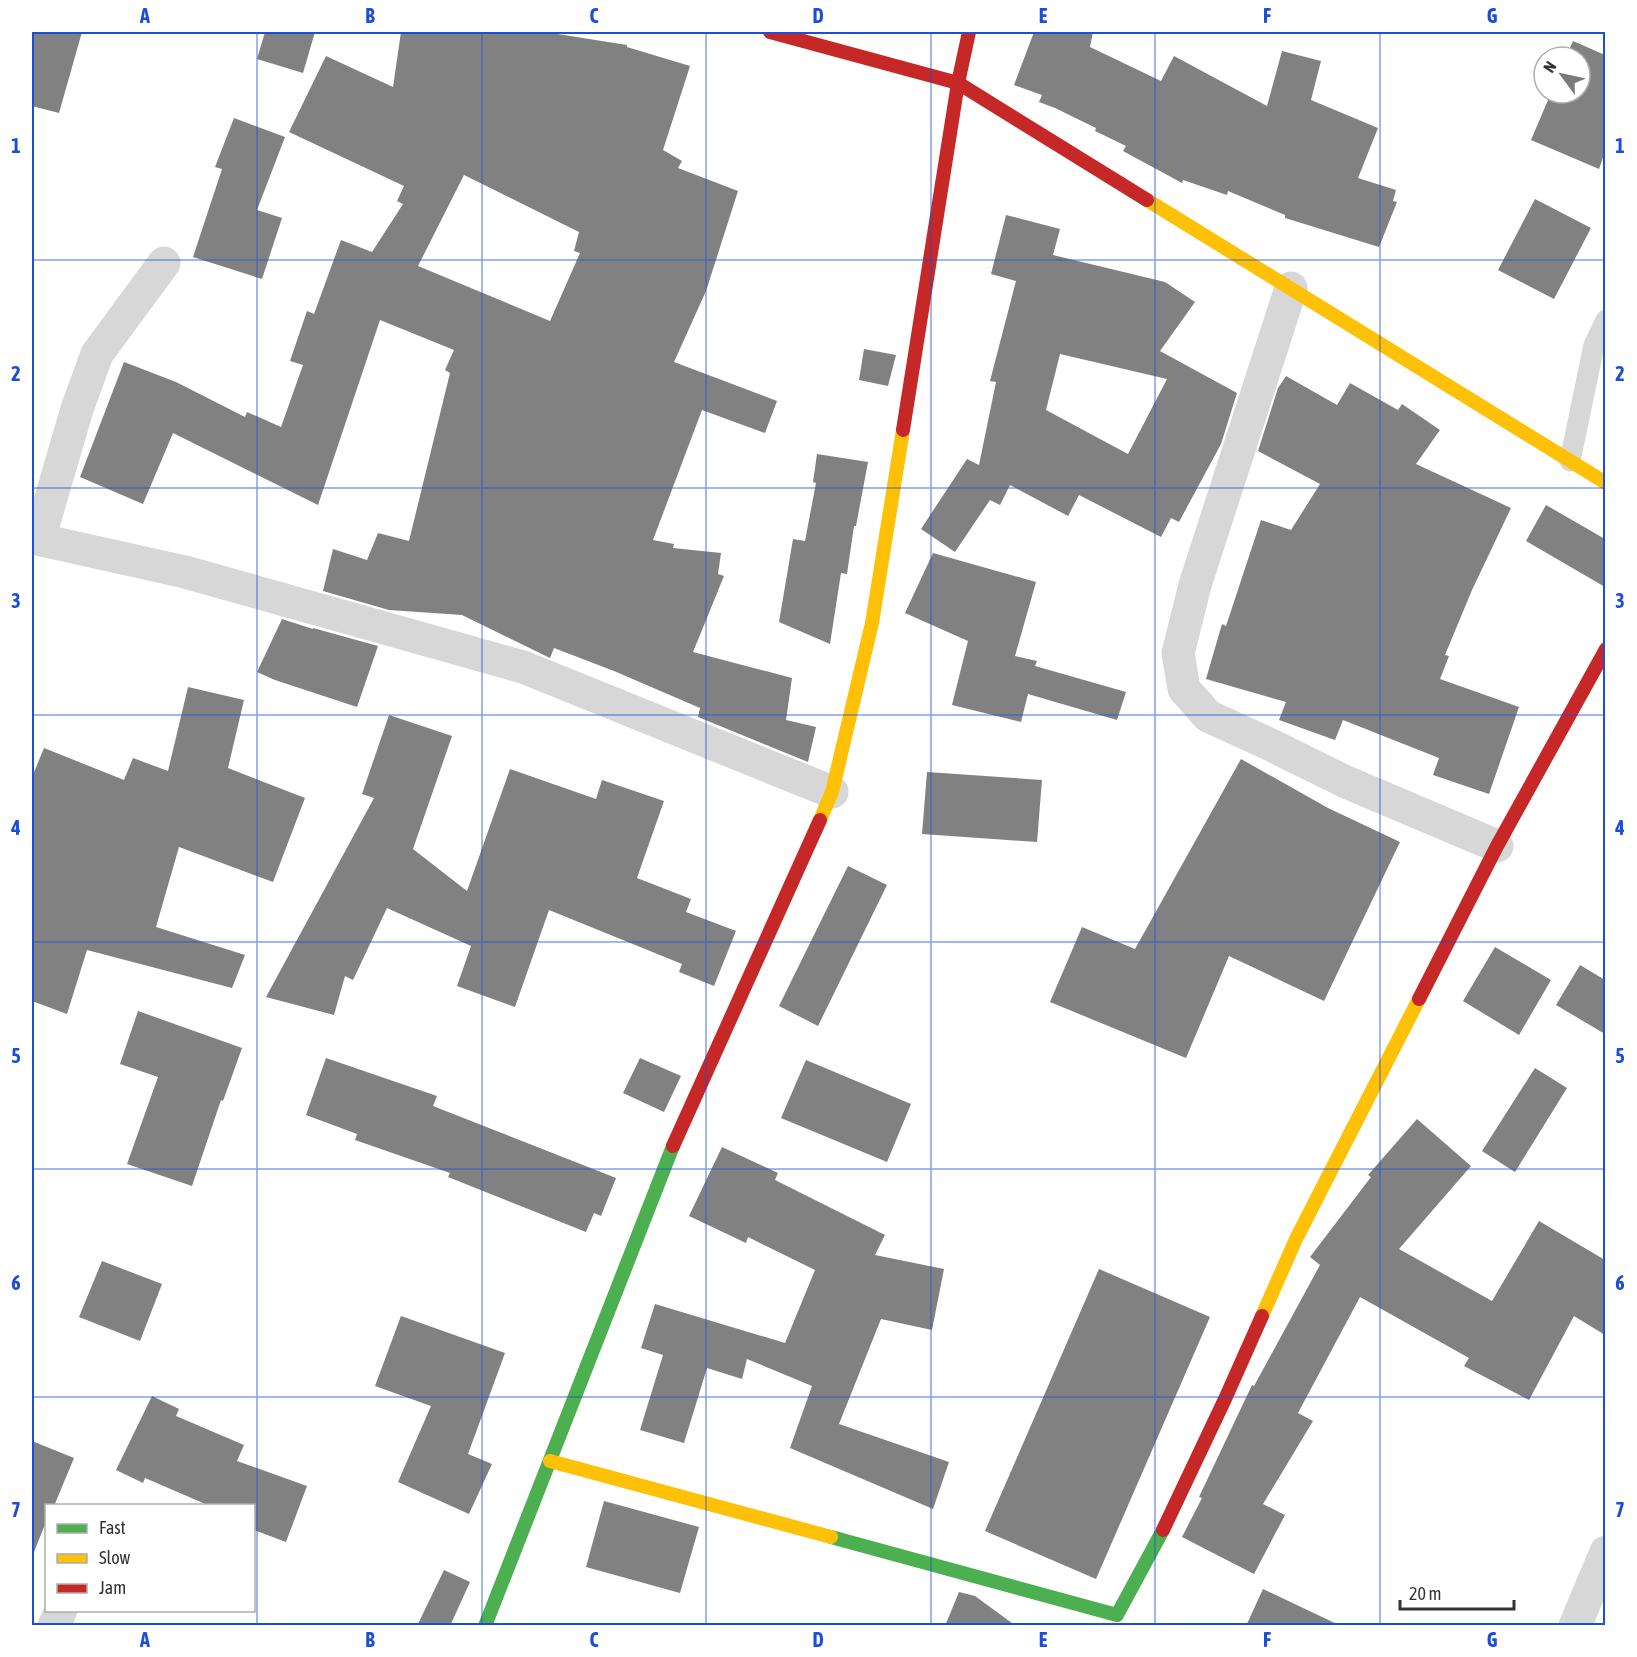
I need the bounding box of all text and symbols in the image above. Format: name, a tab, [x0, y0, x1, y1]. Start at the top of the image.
text: A	[139, 4, 150, 27]
text: B	[365, 4, 375, 27]
text: C	[590, 4, 599, 27]
text: D	[812, 4, 824, 27]
text: E	[1039, 4, 1048, 27]
text: F	[1263, 4, 1271, 27]
text: G	[1487, 4, 1498, 27]
north arrow	[1532, 45, 1592, 105]
text: N	[1539, 58, 1560, 76]
text: 1	[11, 134, 21, 157]
text: 1	[1615, 134, 1625, 157]
text: 2	[11, 362, 21, 385]
text: 2	[1615, 362, 1625, 385]
text: 3	[11, 589, 21, 612]
text: 3	[1615, 589, 1625, 612]
text: 4	[10, 816, 21, 839]
text: 4	[1614, 816, 1625, 839]
text: 5	[11, 1044, 21, 1067]
text: 5	[1615, 1044, 1625, 1067]
text: 6	[11, 1271, 21, 1294]
text: 6	[1615, 1271, 1625, 1294]
text: 7	[11, 1498, 21, 1521]
text: 7	[1615, 1498, 1625, 1521]
legend	[45, 1504, 255, 1612]
text: Fast	[99, 1517, 126, 1538]
text: Slow	[99, 1547, 130, 1568]
scale bar	[1400, 1573, 1514, 1611]
text: Jam	[99, 1577, 126, 1598]
text: 20 m	[1409, 1583, 1441, 1604]
text: A	[139, 1628, 150, 1651]
text: B	[365, 1628, 375, 1651]
text: C	[590, 1628, 599, 1651]
text: D	[812, 1628, 824, 1651]
text: E	[1039, 1628, 1048, 1651]
text: F	[1263, 1628, 1271, 1651]
text: G	[1487, 1628, 1498, 1651]

